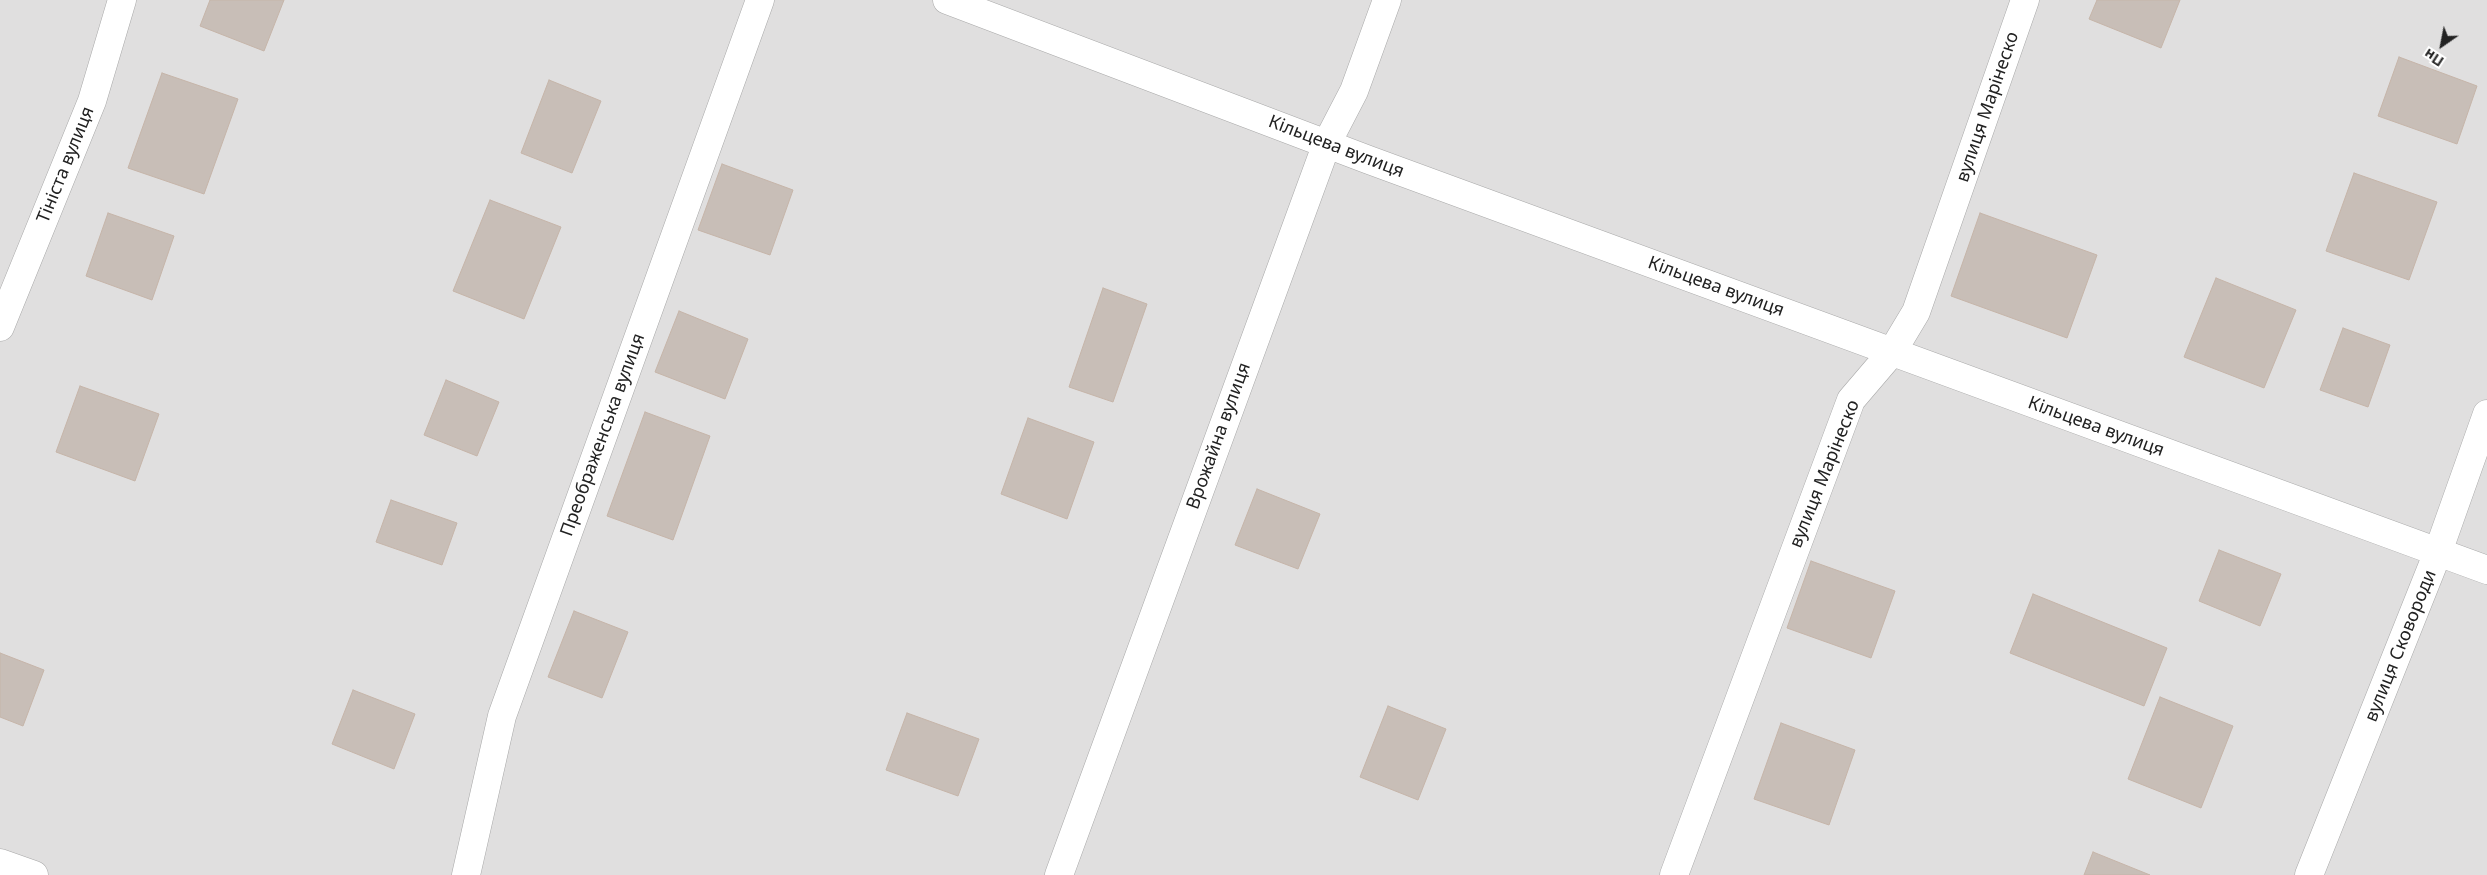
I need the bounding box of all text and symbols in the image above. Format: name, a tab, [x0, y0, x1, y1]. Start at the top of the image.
north arrow	[2417, 20, 2467, 70]
street label: вулиця Марінеско	[1952, 29, 2024, 185]
text: Пн	[2420, 45, 2447, 71]
street label: Тініста вулиця	[33, 104, 99, 226]
street label: Кільцева вулиця	[1265, 111, 1407, 183]
street label: Кільцева вулиця	[1645, 252, 1787, 322]
street label: Преображенська вулиця	[556, 331, 650, 539]
street label: Врожайна вулиця	[1182, 360, 1256, 512]
street label: Кільцева вулиця	[2025, 392, 2167, 462]
street label: вулиця Марінеско	[1785, 397, 1865, 551]
street label: вулиця Сковороди	[2361, 567, 2441, 725]

